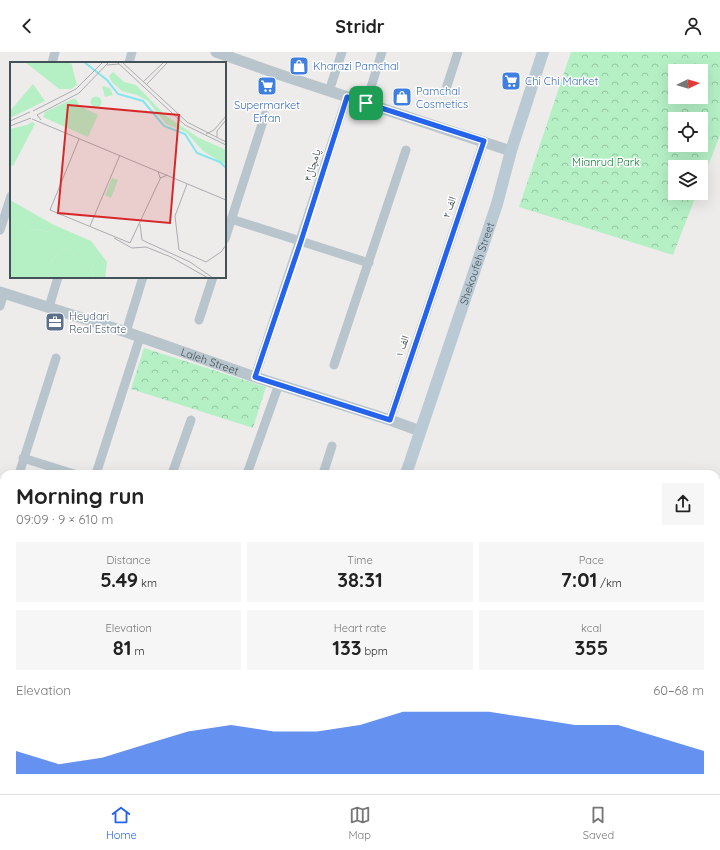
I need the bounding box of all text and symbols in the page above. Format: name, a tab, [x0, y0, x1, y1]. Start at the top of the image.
icon: back	[16, 15, 38, 37]
text: Stridr	[335, 15, 385, 38]
icon: person	[682, 15, 704, 37]
shop icon: Kharazi Pamchal	[288, 55, 310, 77]
place label: Kharazi Pamchal	[313, 59, 399, 73]
inset map	[10, 62, 226, 278]
north arrow	[668, 64, 708, 104]
map controls	[668, 64, 708, 200]
supermarket icon: Chi Chi Market	[500, 70, 522, 92]
place label: Chi Chi Market	[525, 74, 598, 88]
supermarket icon: Supermarket Erfan	[256, 75, 278, 97]
place label: Pamchal Cosmetics	[416, 84, 468, 111]
pin	[349, 86, 383, 120]
shop icon: Pamchal Cosmetics	[391, 86, 413, 108]
icon: arrive	[355, 92, 377, 114]
place label: Supermarket Erfan	[234, 98, 300, 125]
button: locate	[668, 112, 708, 152]
street label: پامچال۴	[300, 147, 324, 183]
park label: Mianrud Park	[572, 155, 640, 169]
button: layers	[668, 160, 708, 200]
street label: ۲ الف	[439, 194, 459, 220]
street label: Shekoufeh Street	[456, 220, 497, 307]
place label: Heydari Real Estate	[69, 309, 126, 336]
office icon: Heydari Real Estate	[44, 311, 66, 333]
street label: ۱ الف	[392, 333, 412, 359]
street label: Laleh Street	[179, 345, 241, 378]
text: Morning run	[16, 482, 144, 510]
button: share	[662, 483, 704, 525]
text: 09:09 · 9 × 610 m	[16, 511, 113, 527]
text: Distance	[107, 553, 151, 567]
text: Time	[347, 553, 373, 567]
text: Pace	[579, 553, 604, 567]
text: 5.49	[100, 567, 138, 592]
text: 38:31	[337, 567, 383, 592]
text: 7:01	[561, 567, 597, 592]
text: km	[138, 576, 157, 590]
text: /km	[597, 576, 622, 590]
text: Elevation	[105, 621, 152, 635]
text: Heart rate	[334, 621, 386, 635]
text: kcal	[581, 621, 602, 635]
text: 81	[113, 635, 132, 660]
text: 133	[332, 635, 361, 660]
text: 355	[574, 635, 608, 660]
text: m	[132, 644, 145, 658]
text: bpm	[361, 644, 388, 658]
text: Elevation	[16, 682, 71, 698]
text: 60–68 m	[653, 682, 704, 698]
tab: Home	[106, 804, 137, 842]
tab: Map	[348, 804, 371, 842]
tab: Saved	[583, 804, 614, 842]

